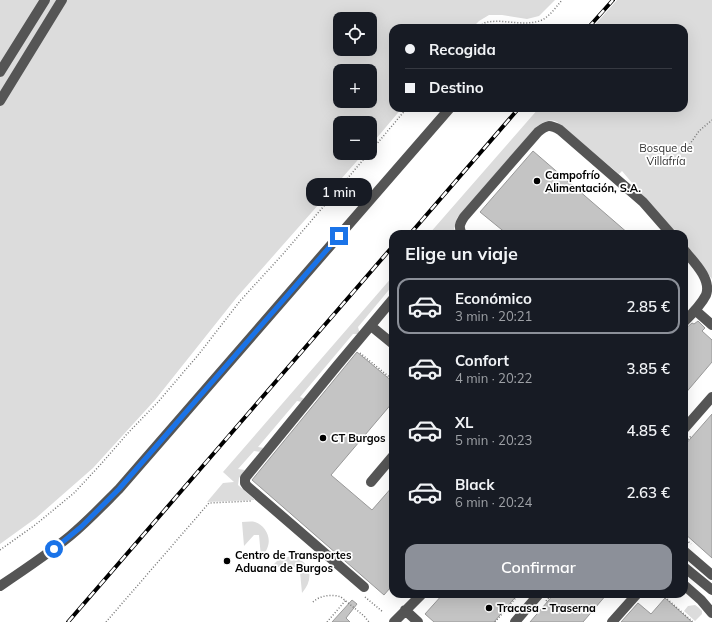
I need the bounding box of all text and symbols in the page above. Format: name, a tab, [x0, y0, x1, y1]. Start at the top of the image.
map controls	[333, 12, 377, 160]
button: locate	[333, 12, 377, 56]
text: Recogida	[429, 40, 496, 59]
button: +	[333, 64, 377, 108]
text: Destino	[429, 78, 484, 97]
button: −	[333, 116, 377, 160]
park label: Bosque de Villafría	[639, 141, 693, 168]
place label: Campofrío Alimentación, S.A.	[545, 168, 641, 195]
marker: Campofrío Alimentación, S.A.	[532, 176, 542, 186]
callout: 1 min	[306, 178, 372, 206]
text: 1 min	[322, 184, 356, 200]
route end	[330, 227, 348, 245]
text: Elige un viaje	[405, 242, 518, 265]
icon: car	[407, 288, 443, 324]
text: Económico	[455, 289, 532, 308]
text: 2.85 €	[626, 297, 670, 316]
text: 3 min · 20:21	[455, 308, 532, 324]
icon: car	[407, 350, 443, 386]
text: Confort	[455, 351, 509, 370]
text: 3.85 €	[626, 359, 670, 378]
text: 4 min · 20:22	[455, 370, 532, 386]
icon: car	[407, 412, 443, 448]
text: XL	[455, 413, 473, 432]
text: 4.85 €	[626, 421, 670, 440]
place label: CT Burgos	[331, 431, 386, 445]
text: 5 min · 20:23	[455, 432, 532, 448]
marker: CT Burgos	[318, 433, 328, 443]
icon: car	[407, 474, 443, 510]
text: Black	[455, 475, 494, 494]
text: 2.63 €	[626, 483, 670, 502]
text: 6 min · 20:24	[455, 494, 532, 510]
route start	[45, 540, 63, 558]
button: Confirmar	[405, 544, 672, 590]
place label: Centro de Transportes Aduana de Burgos	[235, 548, 352, 575]
marker: Centro de Transportes Aduana de Burgos	[222, 556, 232, 566]
place label: Tracasa - Traserna	[497, 601, 596, 615]
marker: Tracasa - Traserna	[484, 603, 494, 613]

